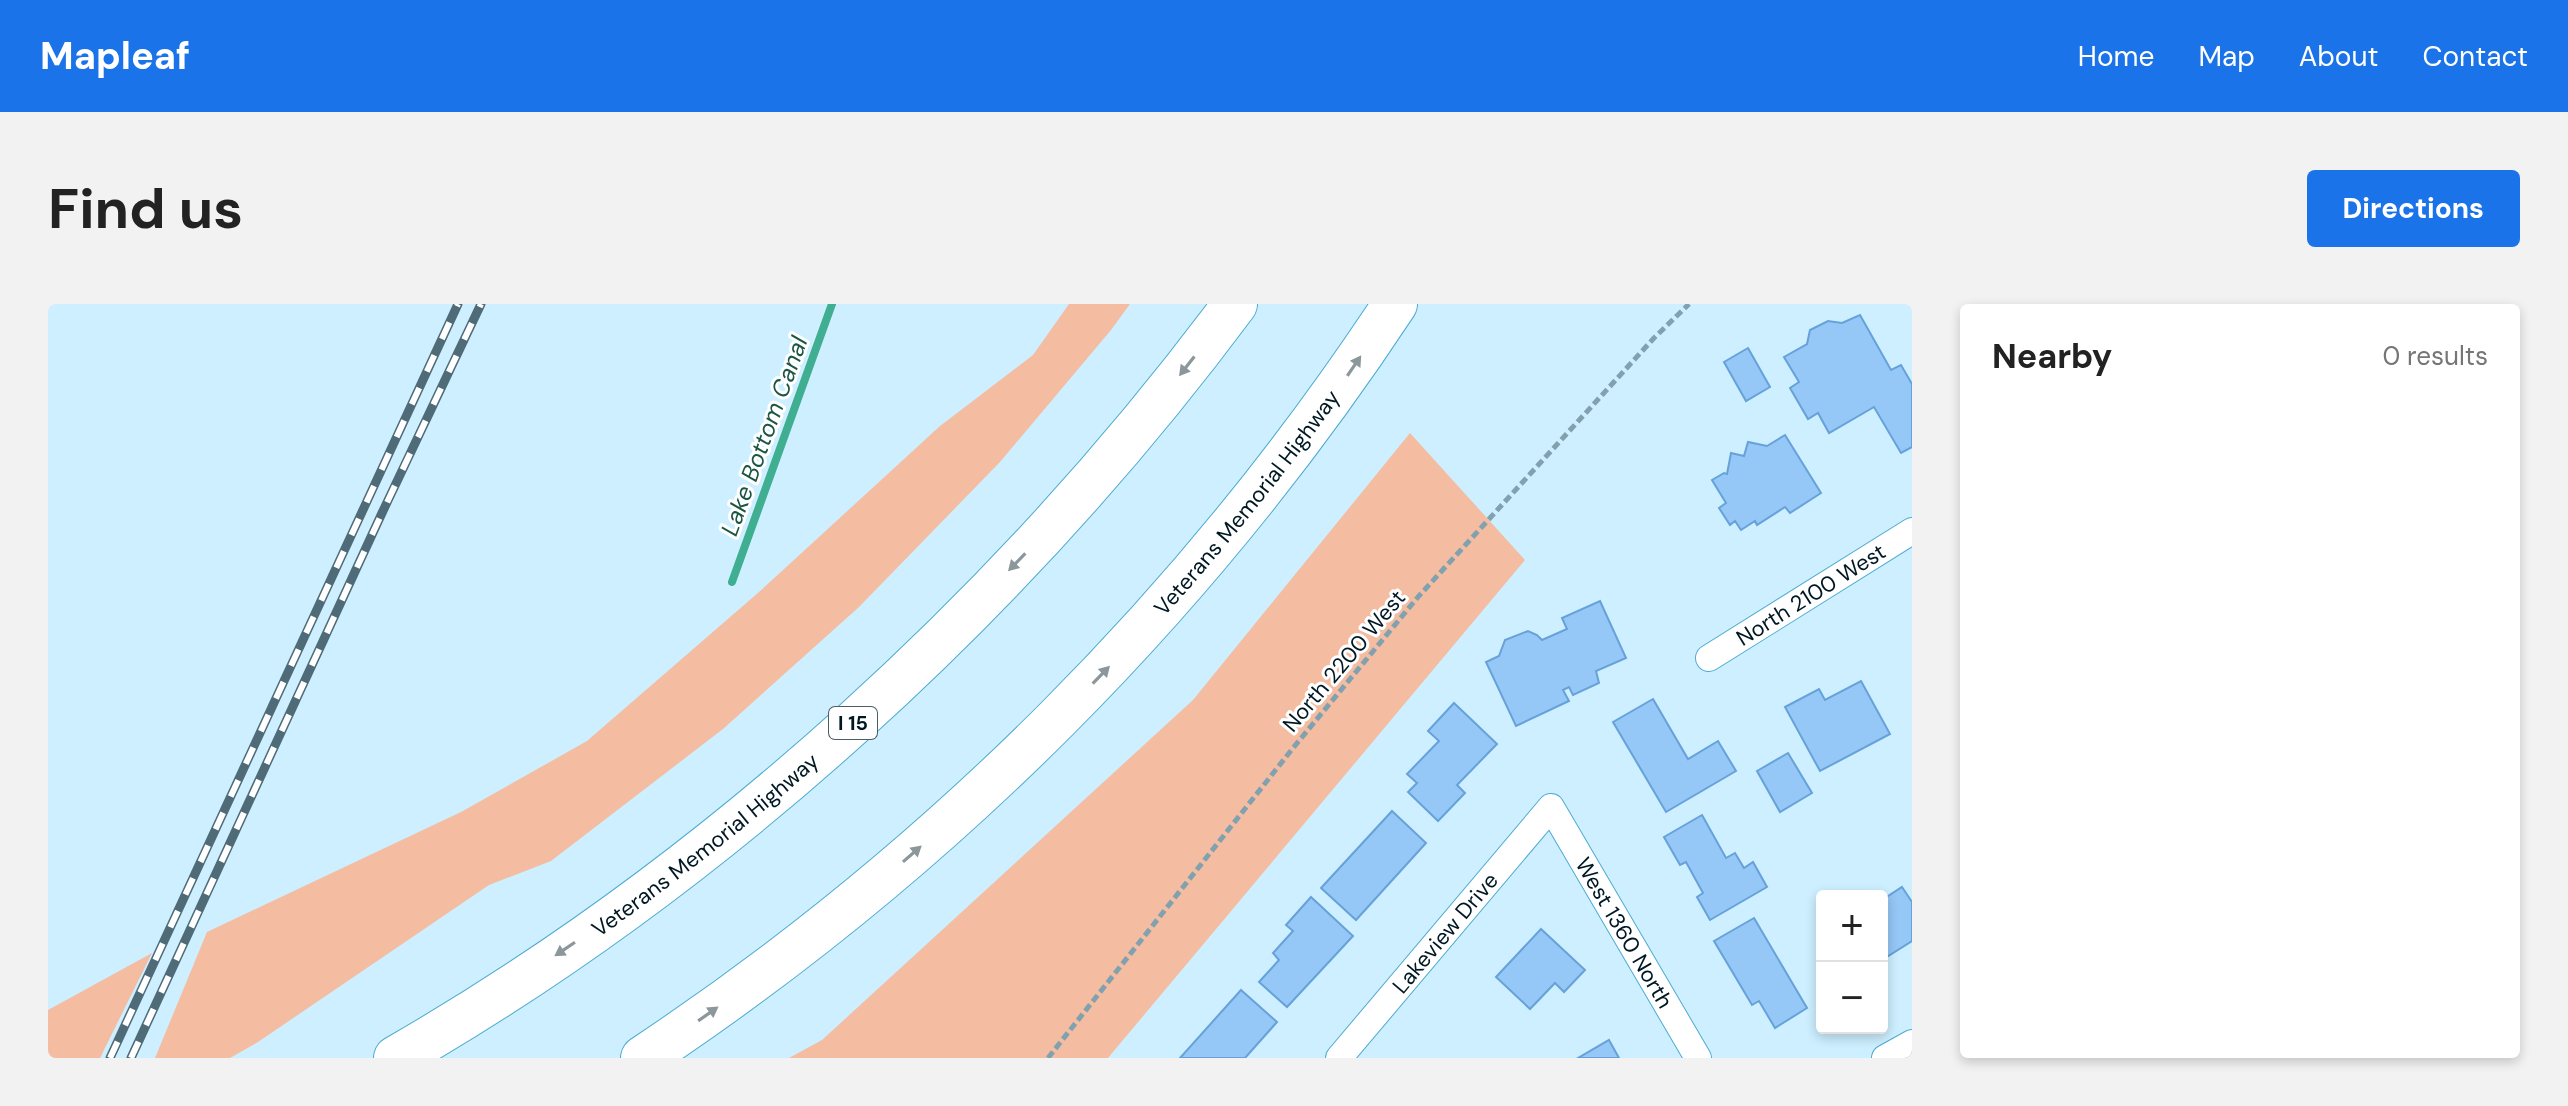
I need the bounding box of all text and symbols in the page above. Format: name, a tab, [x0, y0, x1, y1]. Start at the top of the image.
text: Mapleaf	[40, 31, 190, 81]
text: Home	[2078, 38, 2154, 75]
text: Map	[2198, 38, 2255, 75]
text: About	[2299, 38, 2378, 75]
text: Contact	[2422, 38, 2528, 75]
button: Directions	[2307, 170, 2520, 247]
text: Find us	[48, 172, 243, 245]
water label: Lake Bottom Canal	[714, 332, 815, 540]
text: Nearby	[1992, 334, 2112, 379]
text: 0 results	[2382, 339, 2488, 373]
one-way arrow	[1346, 355, 1361, 376]
one-way arrow	[1180, 356, 1196, 376]
street label: Veterans Memorial Highway	[1147, 384, 1346, 621]
street label: North 2100 West	[1731, 537, 1891, 652]
one-way arrow	[1008, 552, 1027, 571]
street label: North 2200 West	[1276, 584, 1412, 738]
one-way arrow	[1091, 666, 1109, 685]
road number: I 15	[829, 707, 877, 739]
street label: Veterans Memorial Highway	[586, 746, 824, 943]
one-way arrow	[902, 846, 922, 863]
street label: West 1360 North	[1569, 852, 1680, 1013]
street label: Lakeview Drive	[1385, 866, 1504, 999]
map controls	[1816, 890, 1888, 1034]
button: +	[1816, 890, 1888, 962]
one-way arrow	[555, 941, 576, 956]
button: −	[1816, 962, 1888, 1034]
one-way arrow	[697, 1007, 718, 1022]

